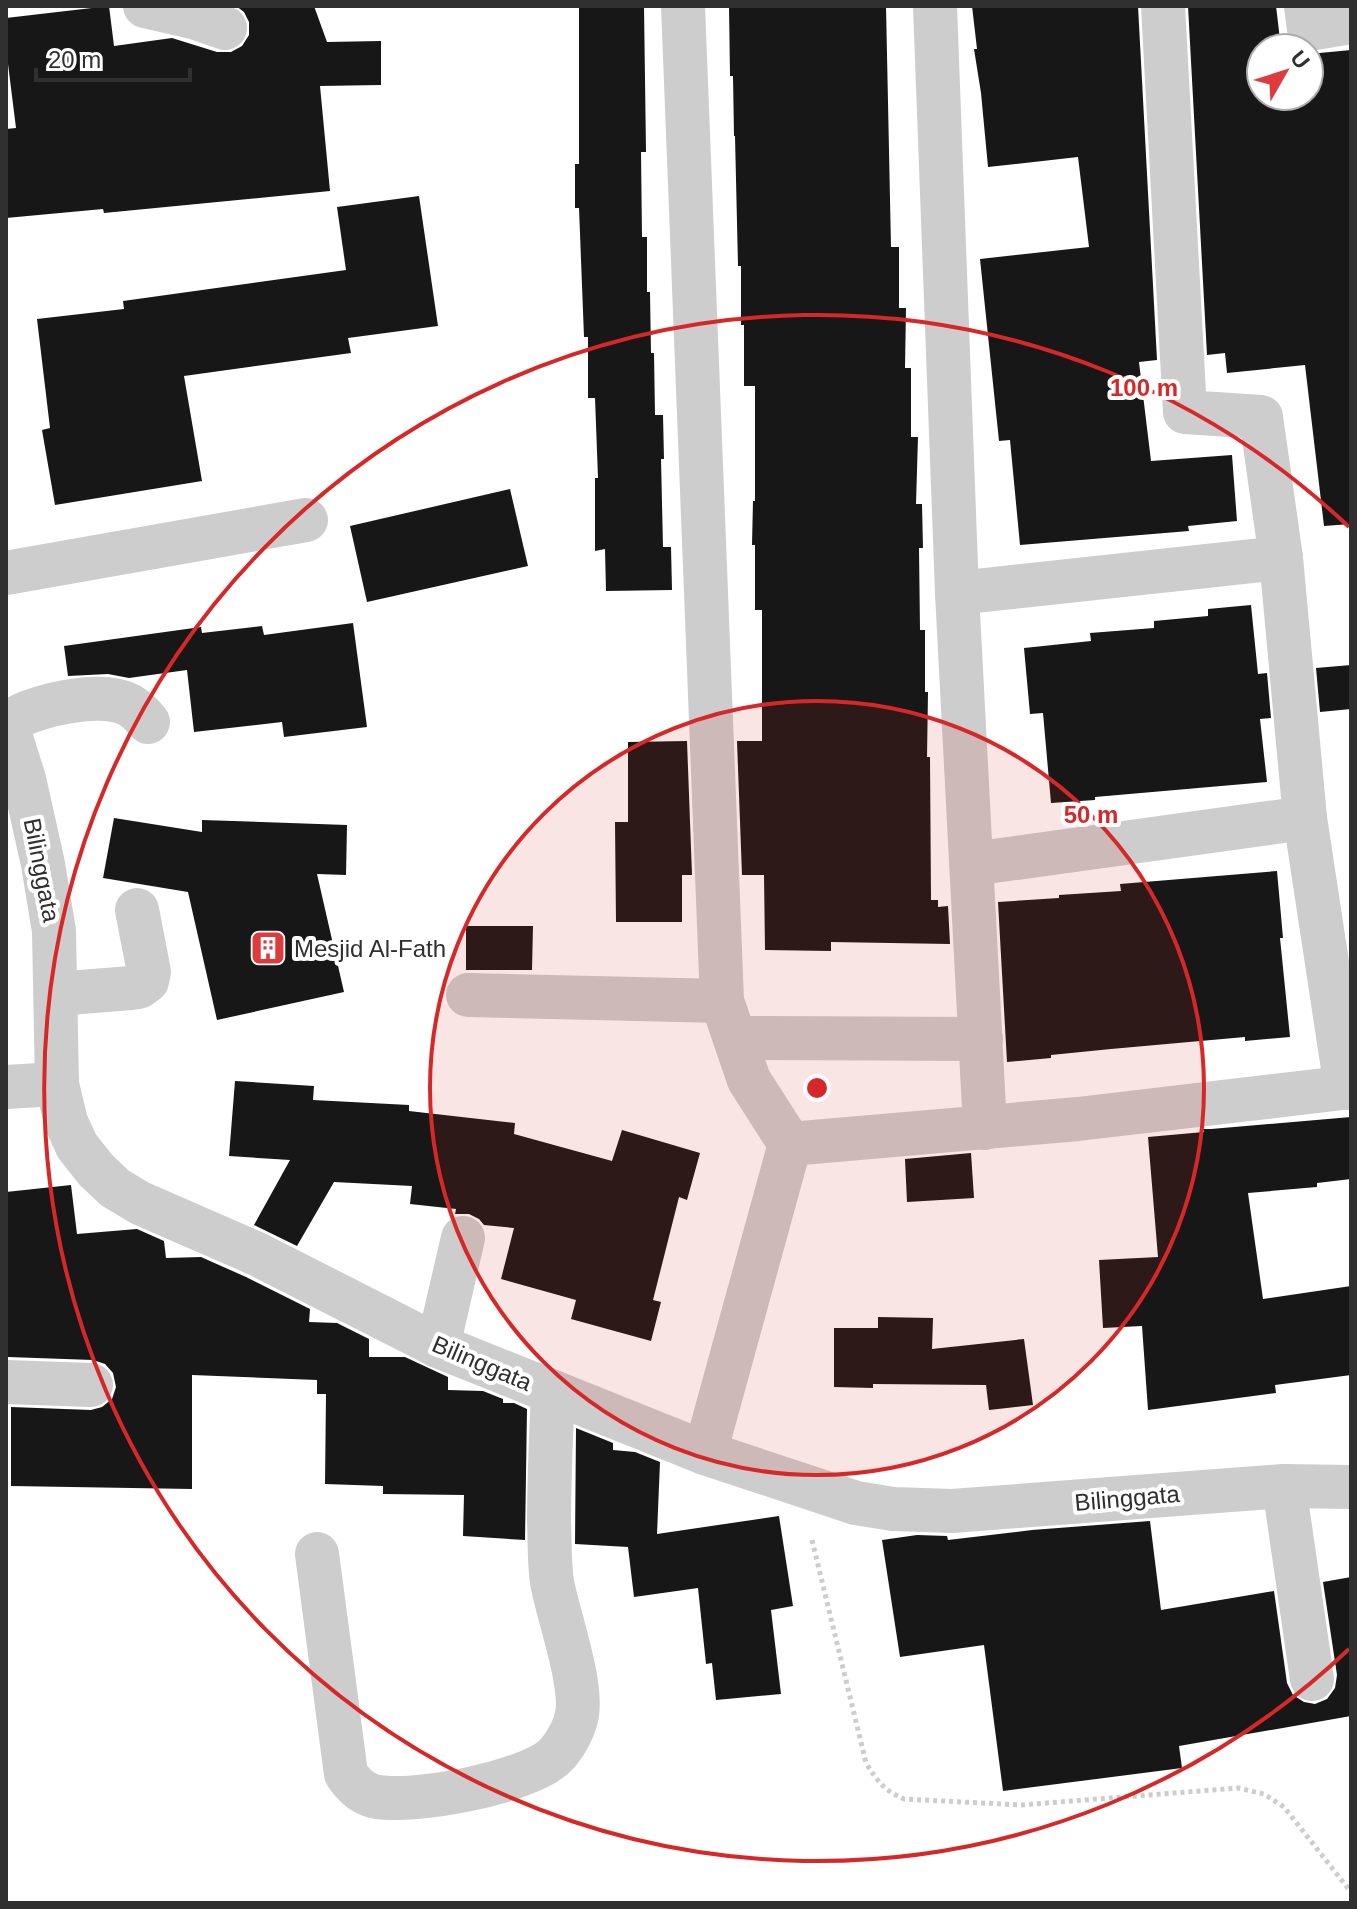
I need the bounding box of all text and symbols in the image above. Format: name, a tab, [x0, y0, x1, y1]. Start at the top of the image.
scale bar	[36, 32, 190, 82]
north arrow	[1245, 32, 1325, 112]
text: 20 m	[48, 46, 101, 73]
text: U	[1285, 46, 1315, 74]
text: 100 m	[1110, 374, 1178, 401]
text: 50 m	[1064, 801, 1118, 828]
street label: Bilinggata	[19, 816, 65, 925]
building icon: Mesjid Al-Fath	[249, 929, 287, 967]
place label: Mesjid Al-Fath	[294, 935, 446, 962]
centre of rings	[803, 1074, 831, 1102]
street label: Bilinggata	[428, 1330, 536, 1396]
street label: Bilinggata	[1073, 1480, 1181, 1516]

